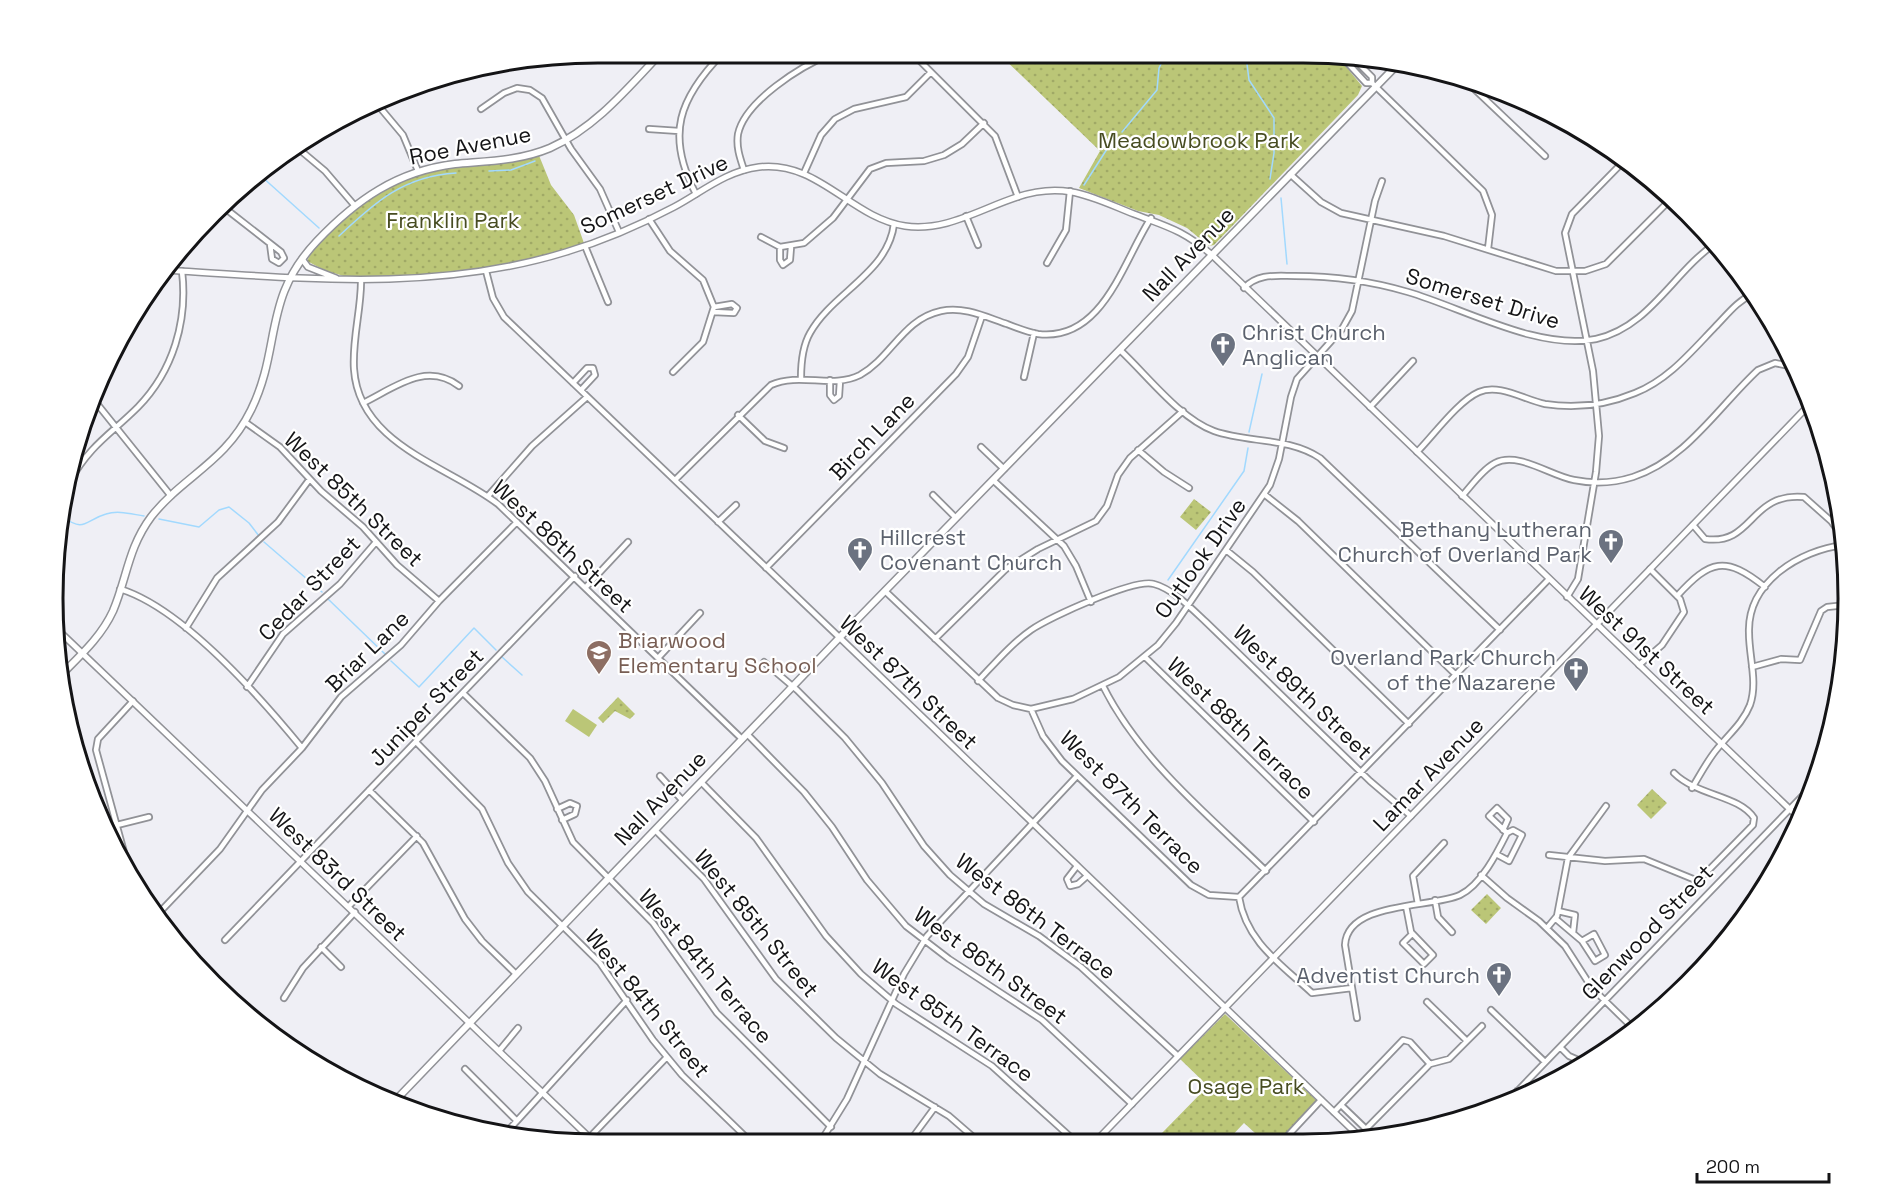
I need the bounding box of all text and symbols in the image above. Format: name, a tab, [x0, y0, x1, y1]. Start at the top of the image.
street label: Roe Avenue	[407, 119, 533, 171]
park label: Meadowbrook Park	[1098, 126, 1300, 154]
street label: Somerset Drive	[576, 148, 732, 240]
street label: Nall Avenue	[1136, 201, 1240, 307]
park label: Franklin Park	[386, 206, 520, 234]
street label: Somerset Drive	[1403, 261, 1563, 335]
place label: Christ Church Anglican	[1242, 318, 1386, 371]
church icon: Christ Church Anglican	[1208, 330, 1238, 368]
street label: Birch Lane	[823, 386, 921, 486]
street label: West 85th Street	[279, 426, 429, 572]
street label: West 86th Street	[487, 473, 639, 619]
street label: Outlook Drive	[1148, 492, 1252, 624]
place label: Bethany Lutheran Church of Overland Park	[1338, 515, 1592, 568]
place label: Hillcrest Covenant Church	[880, 523, 1062, 576]
church icon: Bethany Lutheran Church of Overland Park	[1596, 527, 1626, 565]
street label: Cedar Street	[252, 530, 366, 646]
church icon: Hillcrest Covenant Church	[845, 535, 875, 573]
street label: West 91st Street	[1573, 580, 1721, 720]
street label: Briar Lane	[319, 604, 415, 698]
street label: West 87th Street	[834, 609, 984, 755]
street label: West 89th Street	[1228, 618, 1378, 766]
place label: Briarwood Elementary School	[618, 626, 817, 679]
school or university icon: Briarwood Elementary School	[584, 638, 614, 676]
street label: Juniper Street	[363, 642, 489, 772]
place label: Overland Park Church of the Nazarene	[1330, 643, 1556, 696]
street label: West 88th Terrace	[1162, 651, 1320, 805]
church icon: Overland Park Church of the Nazarene	[1561, 655, 1591, 693]
street label: Lamar Avenue	[1367, 711, 1489, 837]
street label: West 87th Terrace	[1054, 724, 1210, 880]
street label: Nall Avenue	[608, 745, 712, 851]
street label: West 83rd Street	[263, 801, 413, 947]
street label: West 85th Street	[689, 843, 825, 1003]
street label: West 86th Terrace	[950, 847, 1122, 985]
street label: Glenwood Street	[1575, 858, 1719, 1006]
street label: West 84th Terrace	[633, 883, 779, 1049]
street label: West 86th Street	[909, 900, 1073, 1030]
street label: West 84th Street	[580, 923, 716, 1083]
street label: West 85th Terrace	[867, 952, 1039, 1088]
church icon: Adventist Church	[1484, 960, 1514, 998]
place label: Adventist Church	[1296, 961, 1480, 989]
park label: Osage Park	[1187, 1072, 1305, 1100]
scale bar	[1697, 1146, 1829, 1184]
text: 200 m	[1706, 1155, 1760, 1178]

